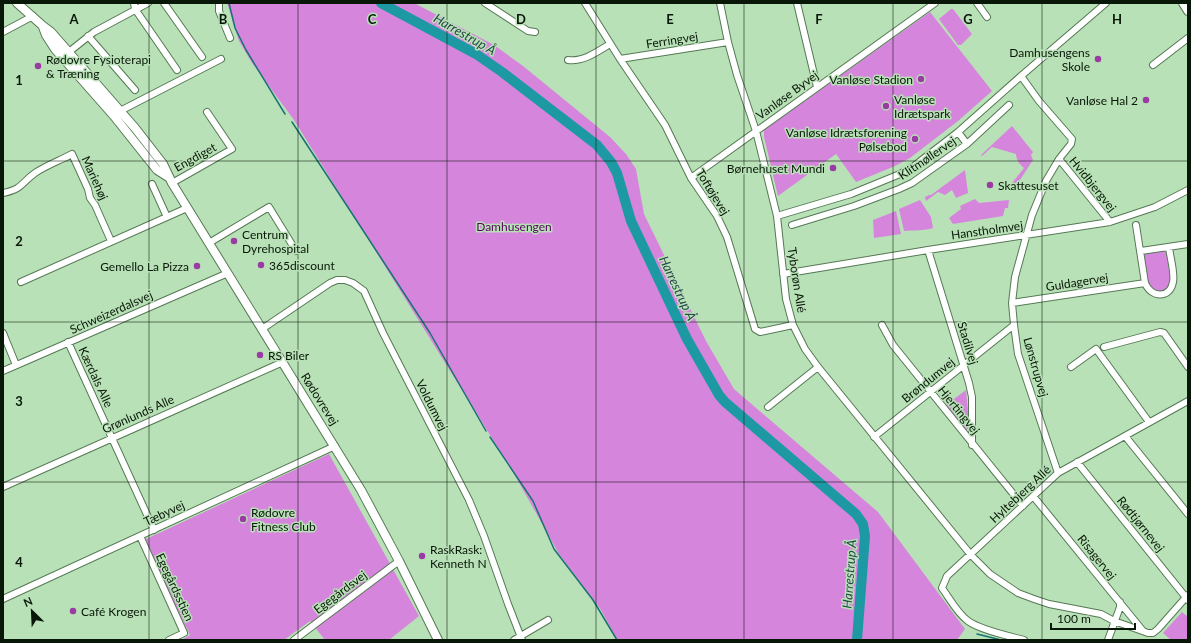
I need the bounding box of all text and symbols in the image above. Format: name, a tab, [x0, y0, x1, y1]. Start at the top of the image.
water label: Harrestrup Å	[431, 10, 499, 58]
text: A	[68, 11, 79, 27]
text: B	[219, 11, 228, 27]
text: C	[368, 11, 377, 27]
text: D	[516, 11, 526, 27]
text: E	[666, 11, 674, 27]
text: F	[815, 11, 823, 27]
text: G	[963, 11, 973, 27]
text: H	[1112, 11, 1122, 27]
street label: Ferringvej	[645, 28, 699, 52]
place label: Damhusengens Skole	[1009, 45, 1090, 74]
place label: Rødovre Fysioterapi & Træning	[46, 52, 151, 81]
marker: Damhusengens Skole	[1093, 54, 1103, 64]
marker: Rødovre Fysioterapi & Træning	[33, 61, 43, 71]
street label: Vanløse Byvej	[753, 67, 821, 123]
text: 1	[15, 72, 23, 88]
place label: Vanløse Stadion	[829, 72, 913, 87]
marker: Vanløse Stadion	[916, 74, 926, 84]
place label: Vanløse Idrætspark	[894, 92, 951, 121]
place label: Vanløse Hal 2	[1066, 93, 1138, 108]
marker: Vanløse Hal 2	[1141, 95, 1151, 105]
marker: Vanløse Idrætspark	[881, 101, 891, 111]
place label: Vanløse Idrætsforening Pølsebod	[786, 125, 907, 154]
street label: Klitmøllervej	[895, 133, 959, 183]
marker: Vanløse Idrætsforening Pølsebod	[910, 134, 920, 144]
street label: Engdiget	[171, 139, 219, 175]
street label: Hvidbjergvej	[1066, 153, 1120, 215]
street label: Mariehøj	[79, 154, 111, 203]
place label: Børnehuset Mundi	[727, 161, 825, 176]
marker: Børnehuset Mundi	[828, 163, 838, 173]
street label: Toftøjevej	[693, 166, 733, 218]
place label: Skattesuset	[998, 178, 1059, 193]
marker: Skattesuset	[985, 180, 995, 190]
street label: Hanstholmvej	[950, 218, 1024, 242]
park label: Damhusengen	[476, 219, 552, 234]
place label: Centrum Dyrehospital	[242, 227, 309, 256]
text: 2	[15, 233, 23, 249]
marker: Centrum Dyrehospital	[229, 236, 239, 246]
street label: Tyborøn Allé	[784, 246, 810, 314]
water label: Harrestrup Å	[656, 253, 700, 323]
place label: 365discount	[269, 258, 335, 273]
place label: Gemello La Pizza	[100, 259, 189, 274]
marker: 365discount	[256, 260, 266, 270]
marker: Gemello La Pizza	[192, 261, 202, 271]
street label: Guldagervej	[1045, 270, 1109, 294]
street label: Schweizerdalsvej	[67, 287, 155, 337]
street label: Stadilvej	[954, 320, 982, 366]
street label: Lønstrupvej	[1020, 335, 1052, 399]
street label: Kærdals Alle	[75, 344, 117, 410]
place label: RS Biler	[268, 348, 310, 363]
marker: RS Biler	[255, 350, 265, 360]
street label: Brøndumvej	[899, 354, 958, 406]
street label: Rødovrevej	[298, 370, 342, 428]
street label: Voldumvej	[413, 377, 451, 433]
street label: Hjertingvej	[935, 383, 983, 437]
street label: Grønlunds Alle	[100, 391, 176, 437]
text: 3	[15, 393, 23, 409]
street label: Hyltebjerg Allé	[986, 462, 1054, 526]
street label: Rødtjørnevej	[1114, 493, 1168, 555]
street label: Tæbyvej	[141, 497, 187, 529]
place label: Rødovre Fitness Club	[251, 505, 316, 534]
marker: Rødovre Fitness Club	[238, 514, 248, 524]
street label: Risagervej	[1074, 531, 1120, 583]
water label: Harrestrup Å	[839, 539, 859, 609]
place label: RaskRask: Kenneth N	[430, 542, 487, 571]
street label: Egegårdsstien	[153, 551, 197, 623]
marker: RaskRask: Kenneth N	[417, 551, 427, 561]
text: 4	[15, 554, 23, 570]
street label: Egegårdsvej	[310, 567, 370, 617]
north arrow	[12, 591, 52, 631]
text: N	[21, 594, 34, 609]
place label: Café Krogen	[81, 604, 146, 619]
scale bar	[1051, 605, 1135, 631]
marker: Café Krogen	[68, 606, 78, 616]
text: 100 m	[1057, 611, 1091, 626]

